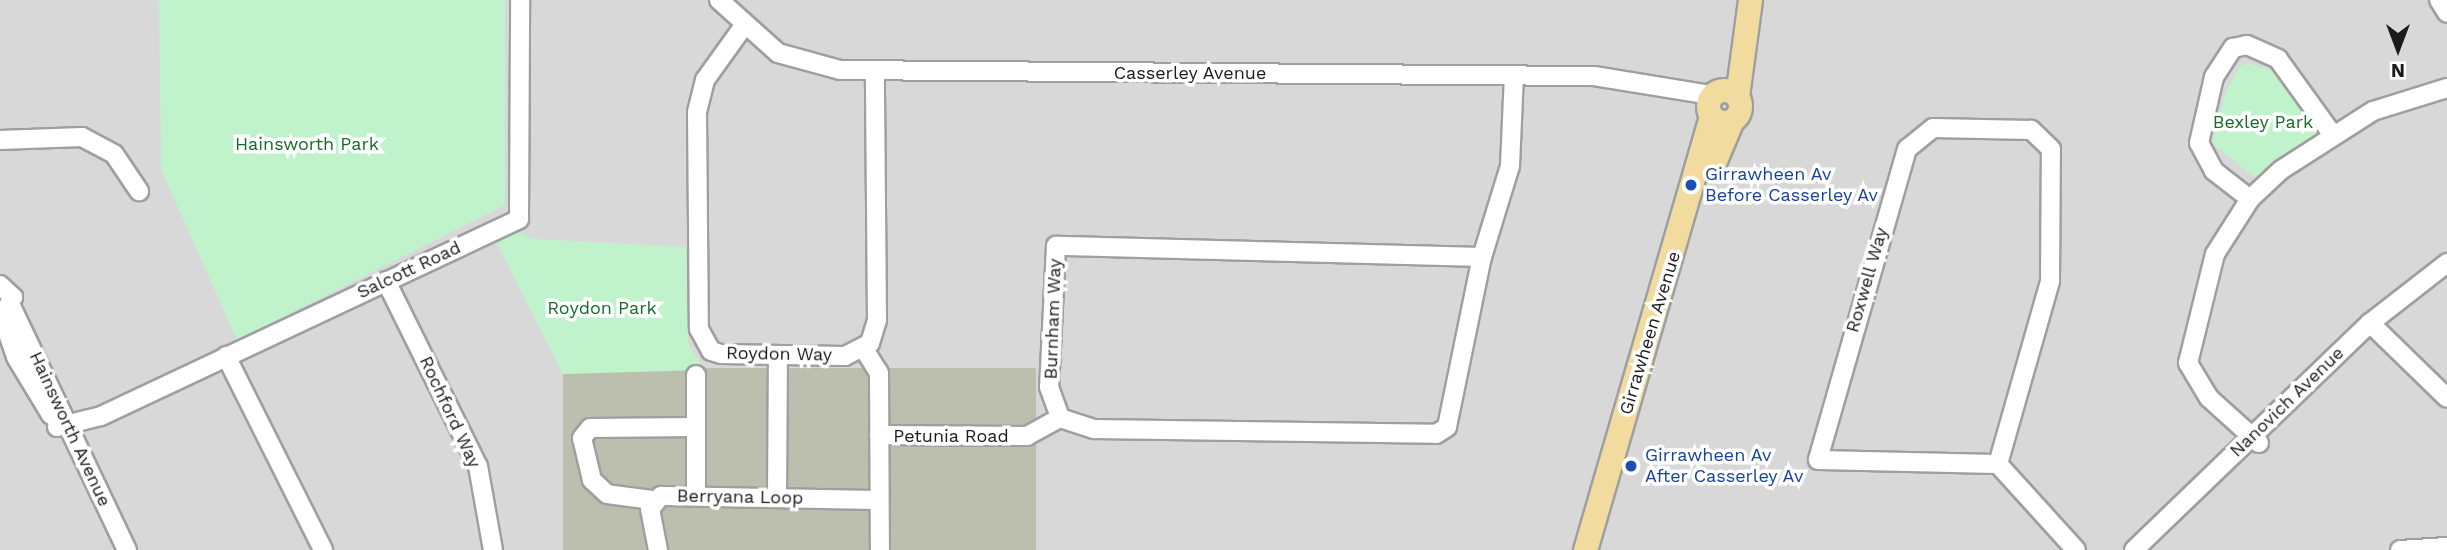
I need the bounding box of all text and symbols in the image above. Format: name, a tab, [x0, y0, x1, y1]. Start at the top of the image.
north arrow	[2363, 14, 2433, 84]
text: N	[2391, 59, 2405, 82]
street label: Casserley Avenue	[1113, 62, 1267, 84]
park label: Bexley Park	[2213, 111, 2313, 133]
park label: Hainsworth Park	[235, 133, 379, 155]
place label: Girrawheen Av Before Casserley Av	[1705, 164, 1879, 206]
marker: Girrawheen Av Before Casserley Av	[1683, 177, 1699, 193]
street label: Roxwell Way	[1842, 224, 1892, 336]
street label: Salcott Road	[354, 237, 464, 303]
street label: Girrawheen Avenue	[1615, 248, 1685, 418]
street label: Burnham Way	[1040, 258, 1066, 380]
park label: Roydon Park	[547, 297, 657, 319]
street label: Roydon Way	[726, 342, 832, 366]
street label: Nanovich Avenue	[2225, 342, 2349, 462]
street label: Hainsworth Avenue	[24, 348, 116, 510]
street label: Rochford Way	[415, 353, 485, 471]
street label: Petunia Road	[893, 425, 1009, 447]
place label: Girrawheen Av After Casserley Av	[1645, 445, 1805, 488]
marker: Girrawheen Av After Casserley Av	[1623, 458, 1639, 474]
street label: Berryana Loop	[676, 485, 804, 509]

